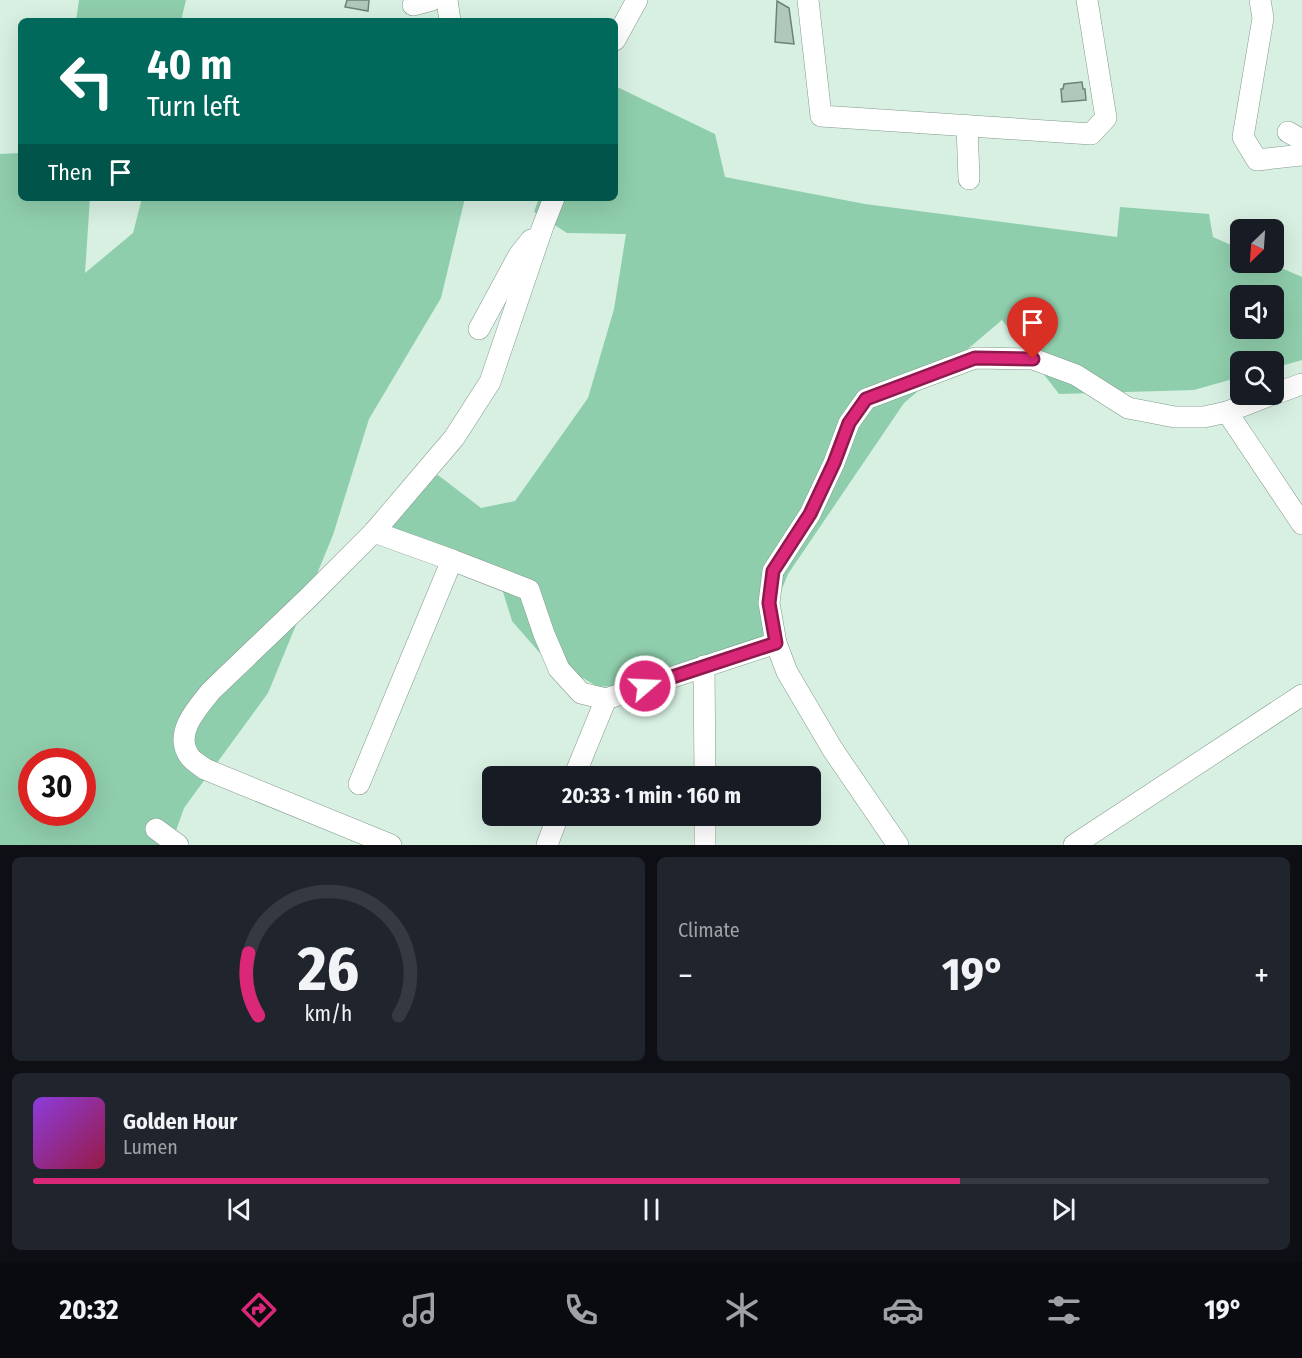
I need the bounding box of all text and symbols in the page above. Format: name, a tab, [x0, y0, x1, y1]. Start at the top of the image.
text: 40 m	[147, 40, 232, 90]
icon: left	[48, 42, 126, 120]
text: Turn left	[147, 91, 240, 123]
icon: arrive	[104, 156, 137, 189]
text: Then	[48, 159, 92, 186]
north arrow	[1230, 219, 1284, 273]
map controls	[1230, 219, 1284, 405]
button: sound	[1230, 285, 1284, 339]
pin	[1007, 297, 1058, 359]
icon: arrive	[1016, 306, 1049, 339]
button: search	[1230, 351, 1284, 405]
position arrow	[613, 654, 677, 718]
speed limit sign: 30	[18, 748, 96, 826]
text: 20:33 · 1 min · 160 m	[562, 782, 741, 809]
text: Climate	[678, 918, 740, 942]
text: 26	[297, 932, 359, 1007]
text: 19°	[942, 948, 1005, 1002]
text: −	[678, 956, 693, 996]
text: +	[1254, 956, 1269, 996]
text: km/h	[305, 1001, 352, 1027]
text: Golden Hour	[123, 1108, 237, 1135]
text: Lumen	[123, 1135, 178, 1159]
icon: previous	[223, 1193, 256, 1226]
icon: pause	[635, 1193, 668, 1226]
icon: next	[1047, 1193, 1080, 1226]
icon: directions	[238, 1289, 280, 1331]
icon: music	[399, 1289, 441, 1331]
icon: phone	[560, 1289, 602, 1331]
icon: climate	[721, 1289, 763, 1331]
icon: car	[882, 1289, 924, 1331]
icon: filters	[1043, 1289, 1085, 1331]
text: 20:32	[60, 1294, 118, 1326]
text: 19°	[1204, 1294, 1242, 1326]

